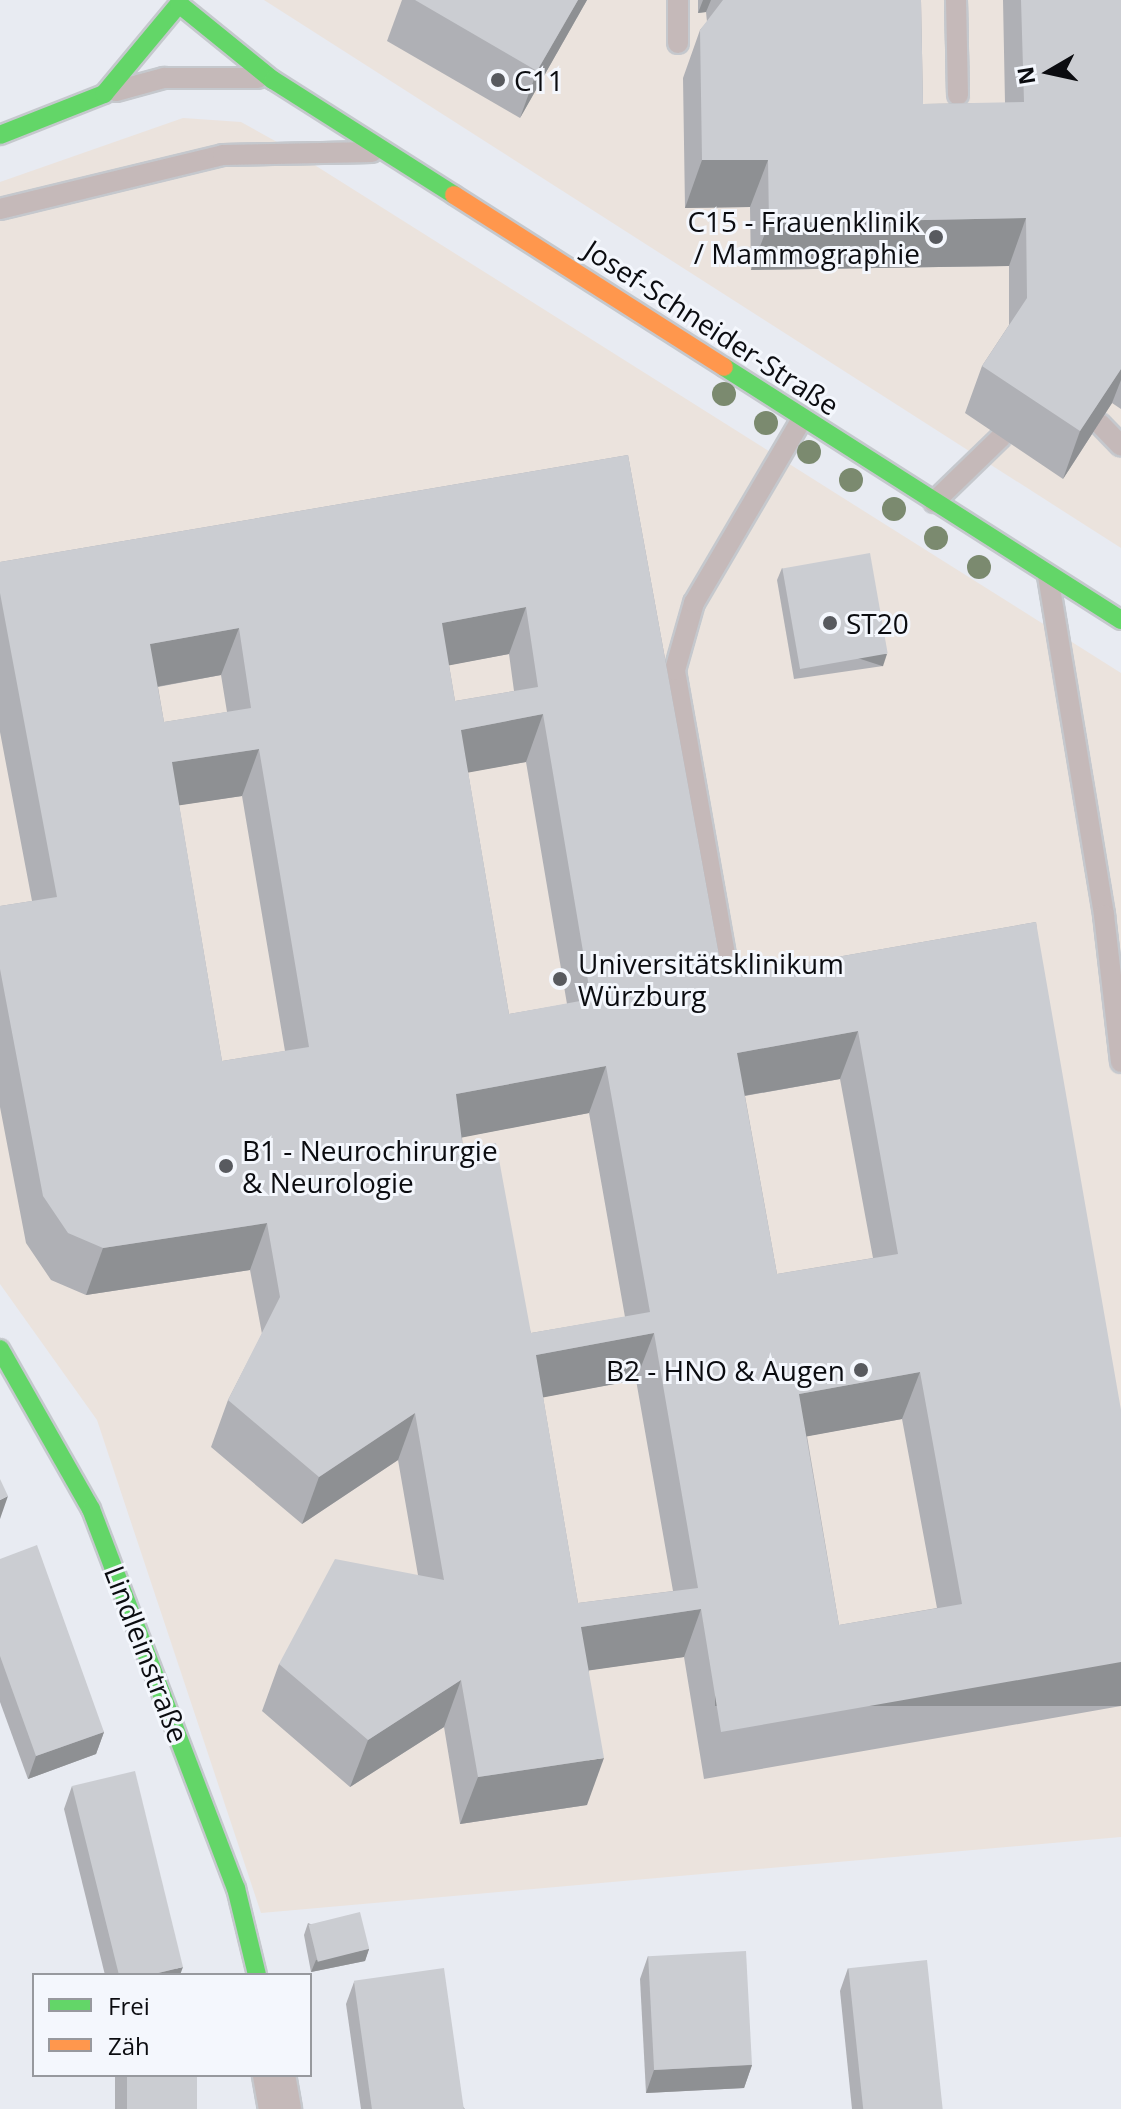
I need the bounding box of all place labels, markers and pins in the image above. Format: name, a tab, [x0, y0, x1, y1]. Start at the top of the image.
place label: C11	[514, 63, 564, 97]
marker: C11	[489, 71, 507, 89]
place label: C15 - Frauenklinik / Mammographie	[687, 204, 920, 270]
marker: C15 - Frauenklinik / Mammographie	[927, 228, 945, 246]
place label: ST20	[846, 606, 909, 640]
marker: ST20	[821, 614, 839, 632]
place label: Universitätsklinikum Würzburg	[578, 946, 844, 1012]
marker: Universitätsklinikum Würzburg	[549, 968, 571, 990]
place label: B1 - Neurochirurgie & Neurologie	[242, 1133, 498, 1199]
marker: B1 - Neurochirurgie & Neurologie	[217, 1157, 235, 1175]
place label: B2 - HNO & Augen	[606, 1353, 845, 1387]
marker: B2 - HNO & Augen	[852, 1361, 870, 1379]

